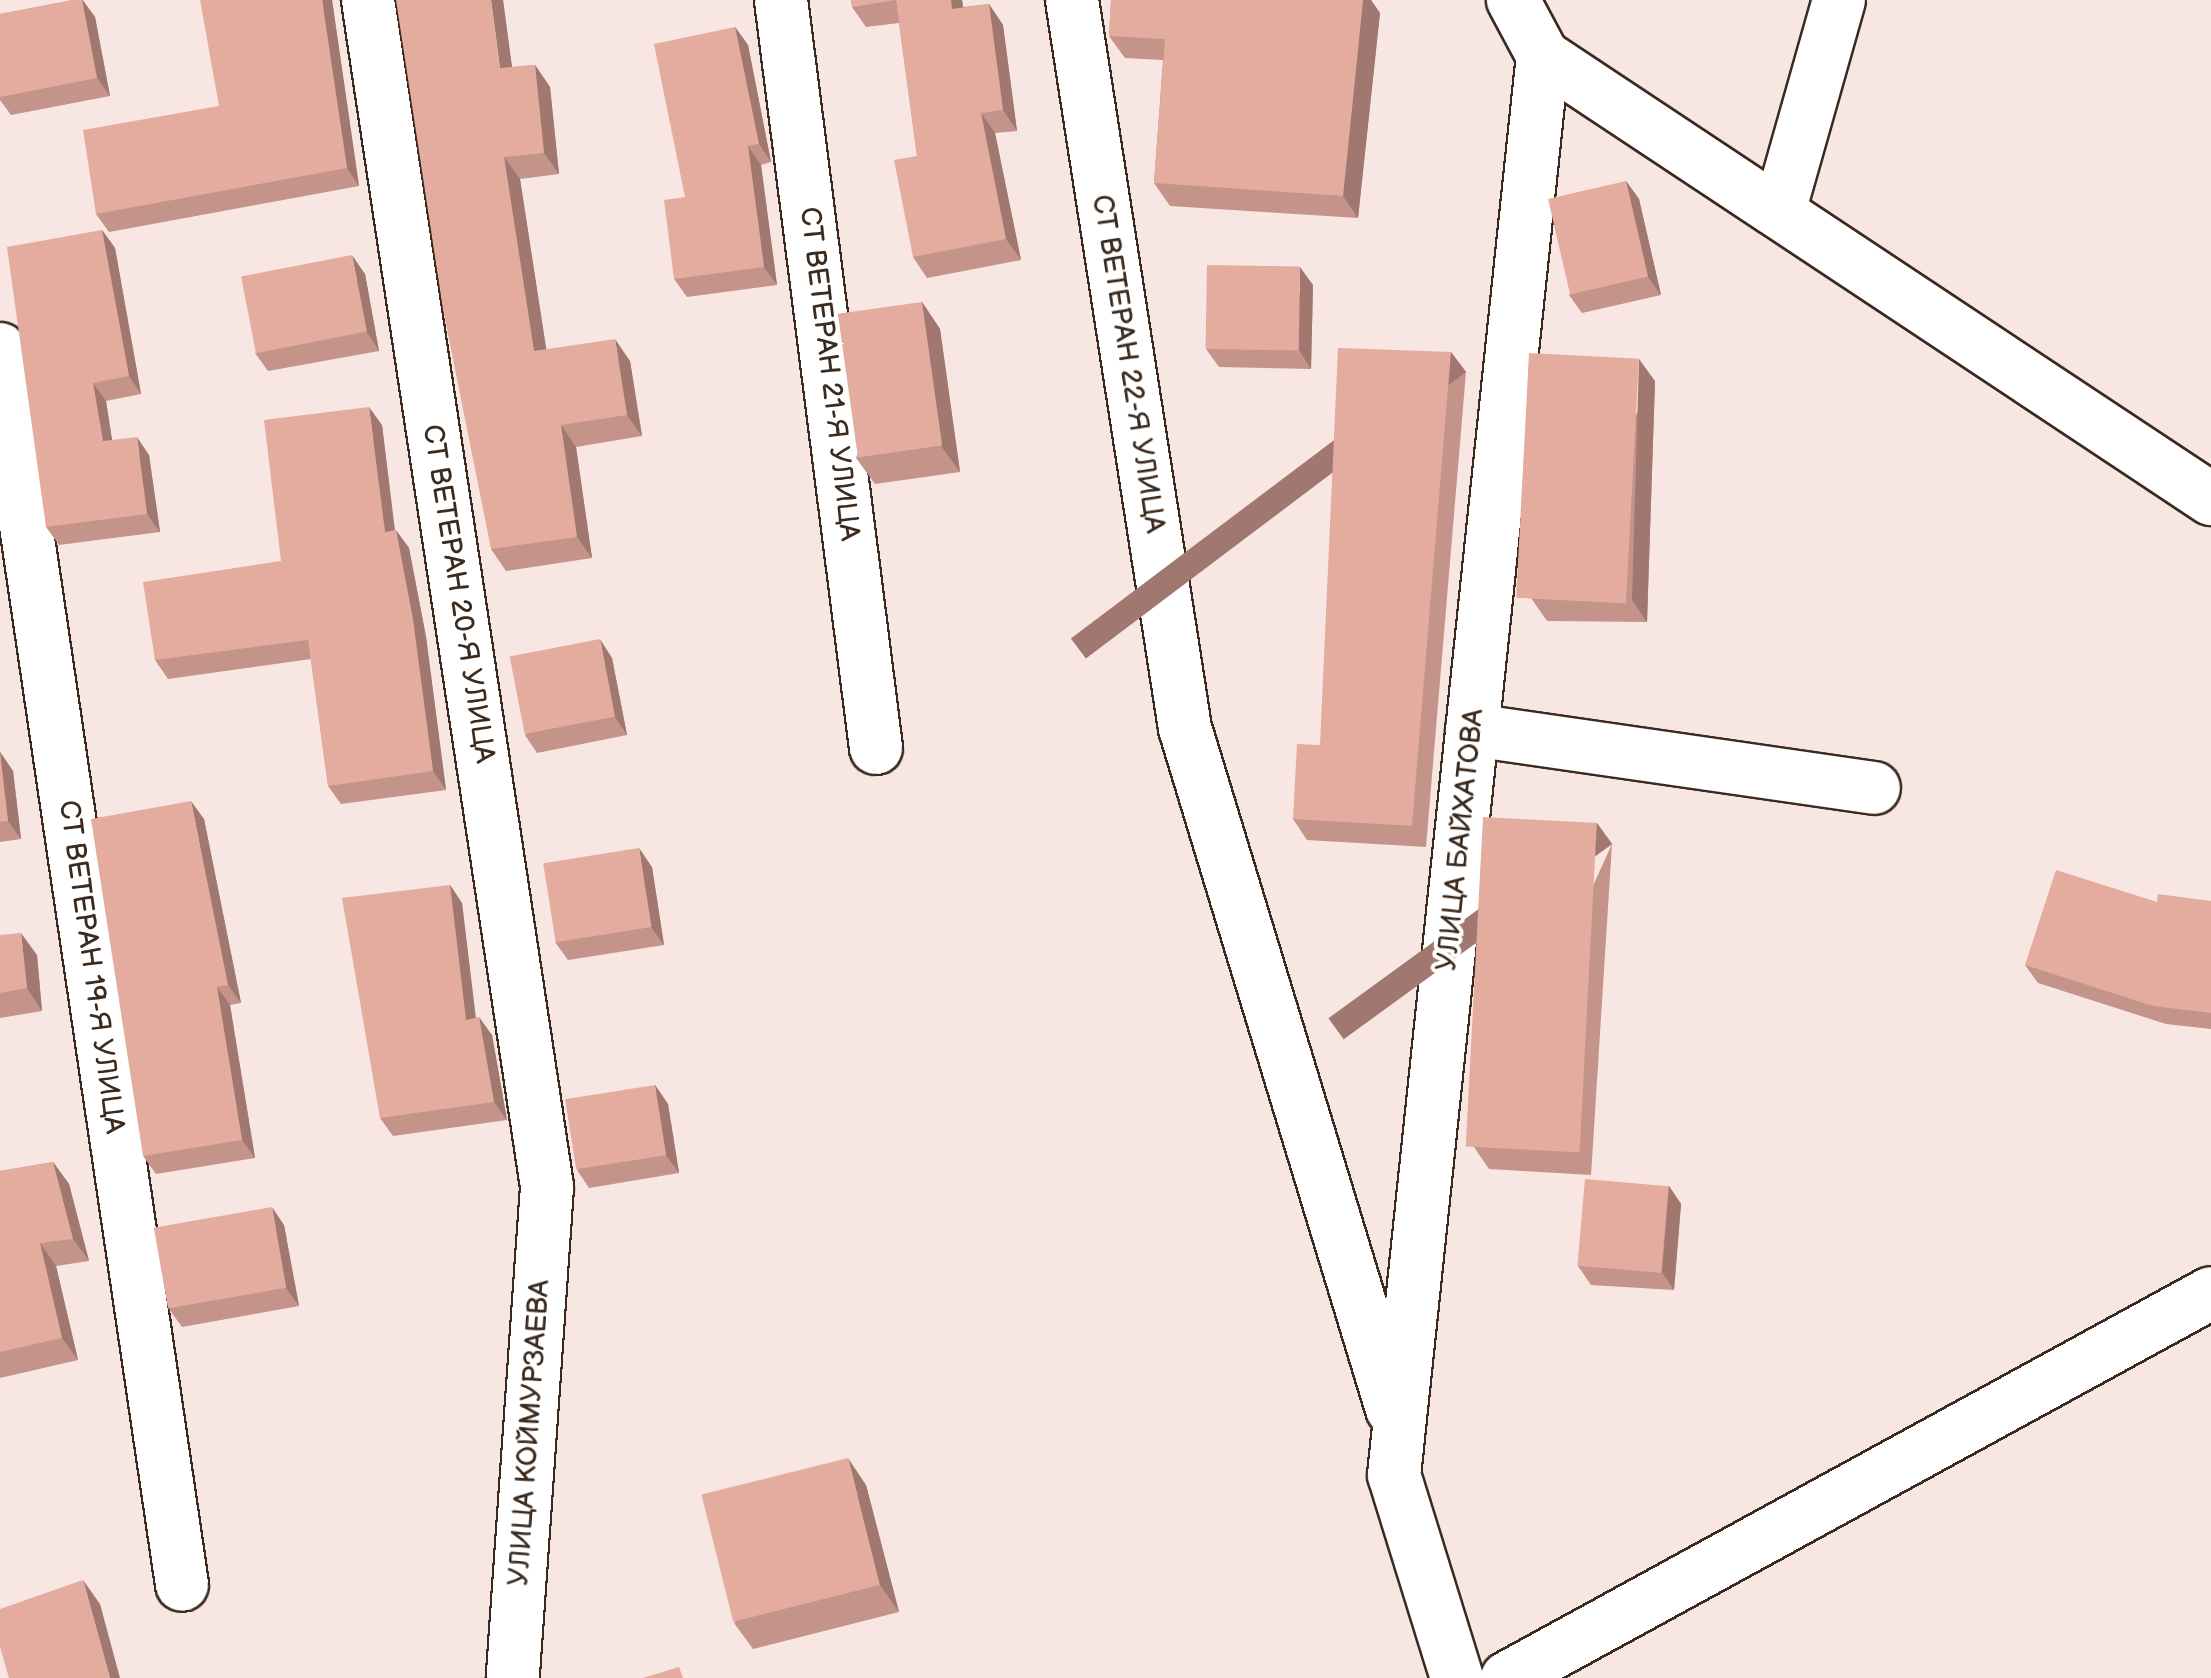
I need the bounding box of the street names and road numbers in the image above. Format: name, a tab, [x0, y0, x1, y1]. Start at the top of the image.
street label: СТ ВЕТЕРАН 22-Я УЛИЦА	[1085, 192, 1171, 536]
street label: СТ ВЕТЕРАН 21-Я УЛИЦА	[792, 205, 866, 543]
street label: СТ ВЕТЕРАН 20-Я УЛИЦА	[415, 423, 501, 765]
street label: УЛИЦА БАЙХАТОВА	[1431, 707, 1491, 973]
street label: СТ ВЕТЕРАН 19-Я УЛИЦА	[51, 798, 131, 1136]
street label: УЛИЦА КОЙМУРЗАЕВА	[503, 1279, 557, 1587]

